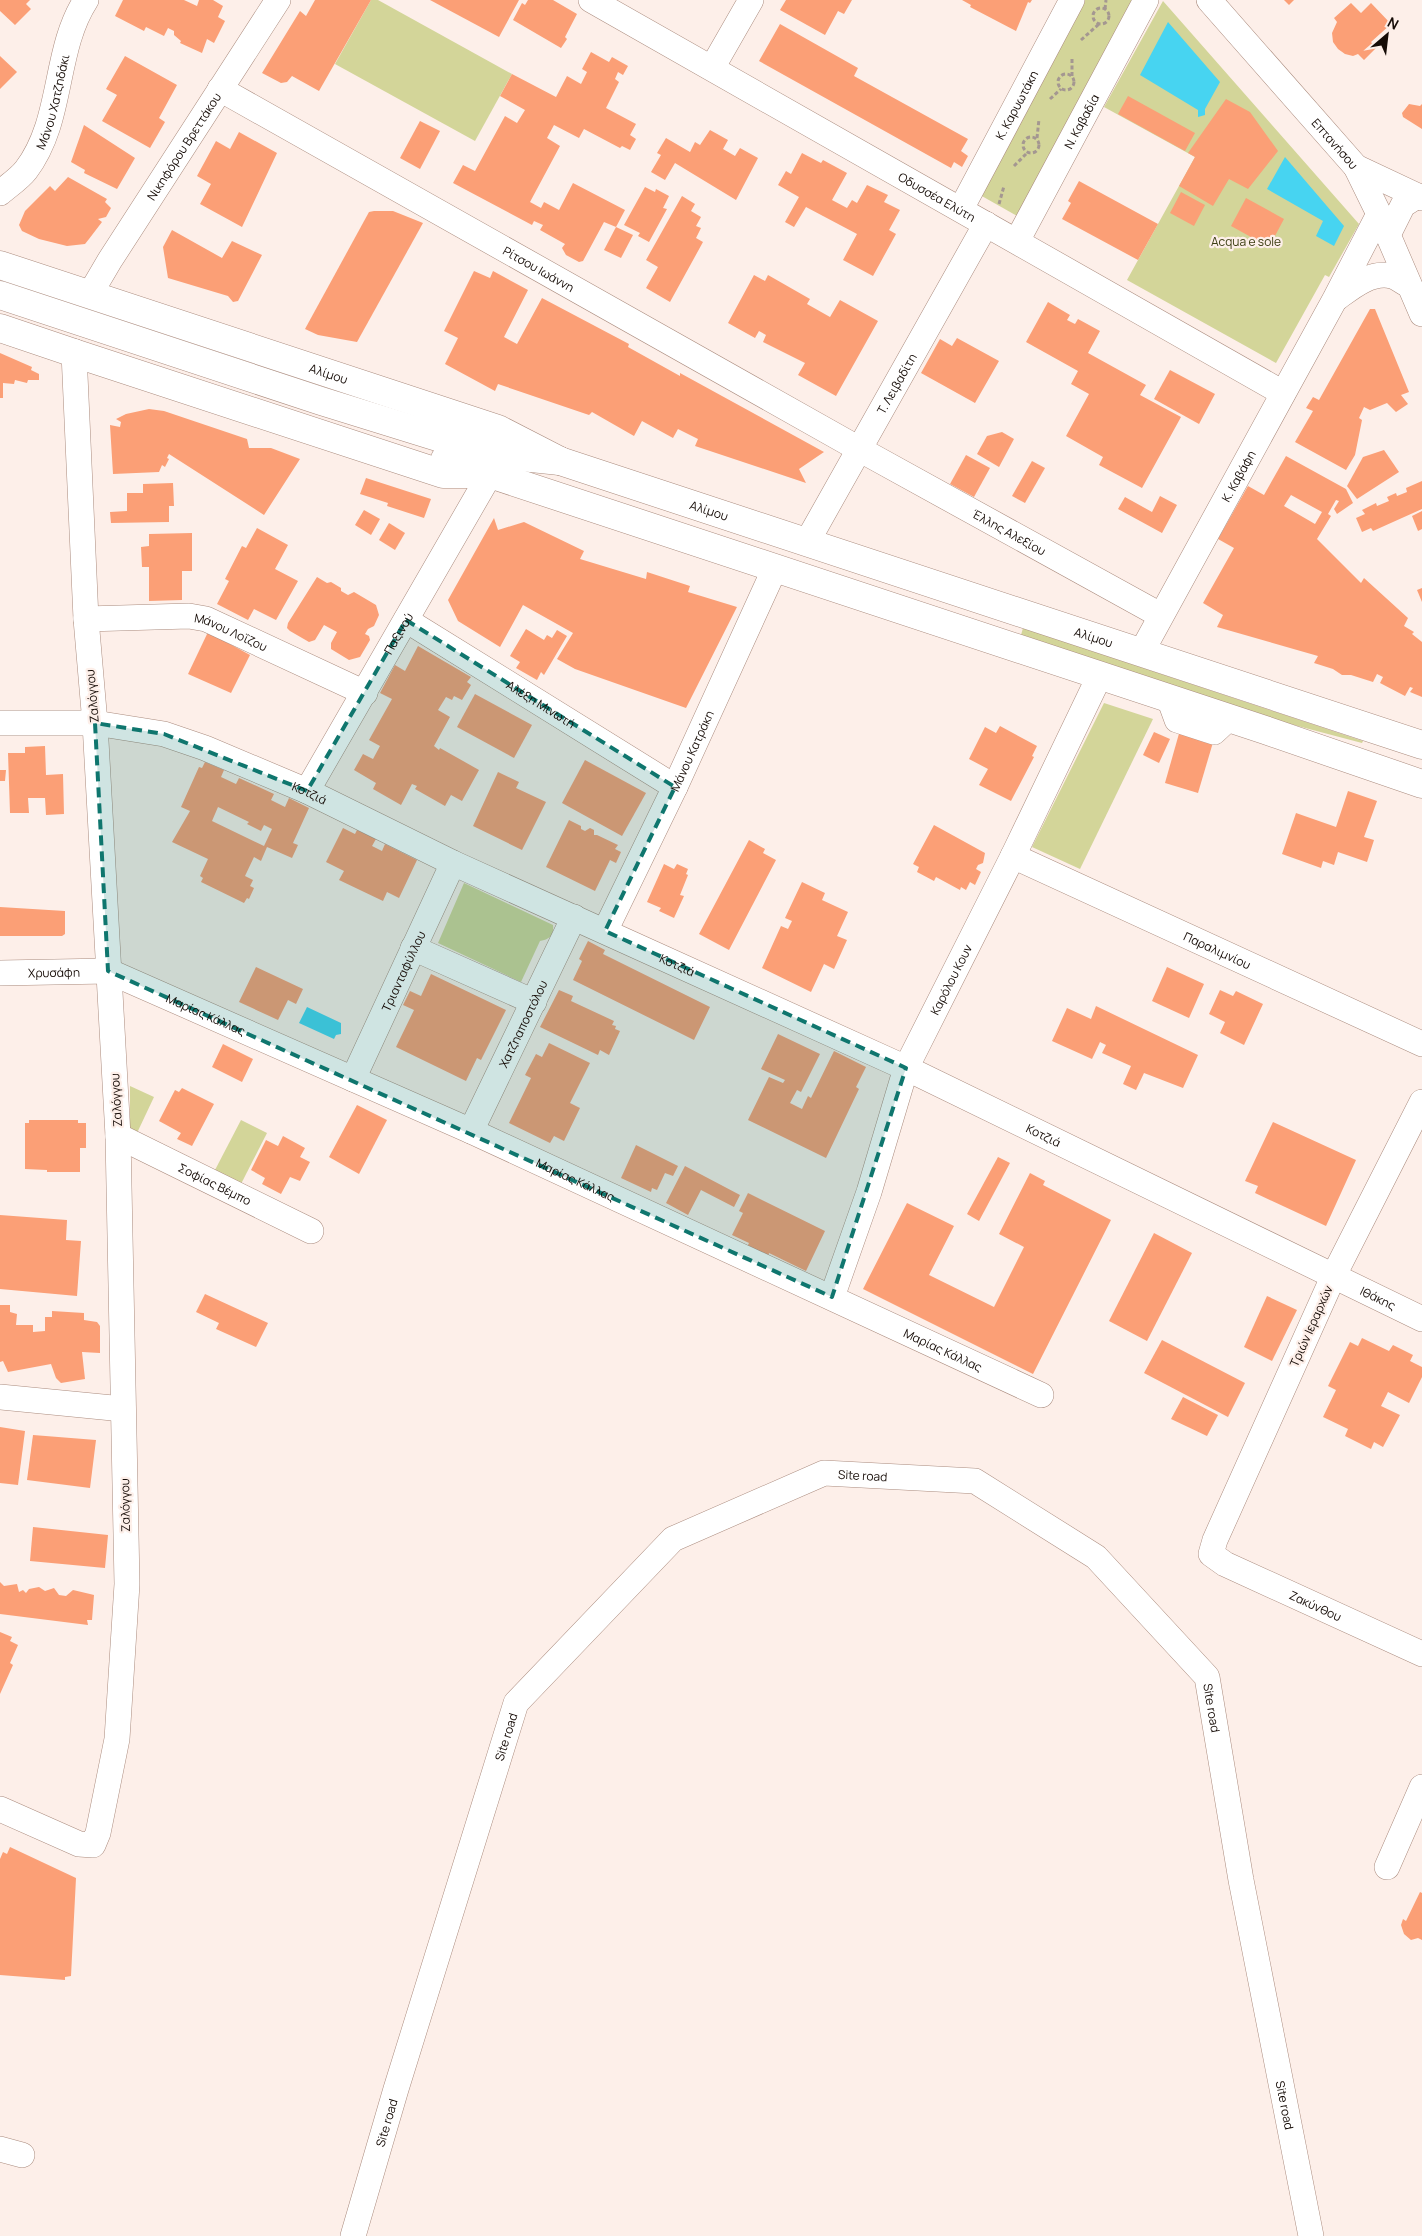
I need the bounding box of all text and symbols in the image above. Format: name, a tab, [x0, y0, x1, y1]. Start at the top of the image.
north arrow	[1362, 10, 1412, 60]
text: N	[1384, 12, 1402, 34]
street label: Μάνου Χατζηδάκι	[31, 52, 73, 152]
street label: Κ. Καρυωτάκη	[991, 67, 1042, 142]
street label: Νικηφόρου Βρεττάκου	[142, 89, 225, 203]
street label: Ν. Καβαδία	[1060, 91, 1103, 152]
street label: Επτανήσου	[1308, 114, 1362, 172]
street label: Οδυσσέα Ελύτη	[895, 168, 979, 225]
park label: Acqua e sole	[1211, 233, 1281, 250]
street label: Ρίτσου Ιωάννη	[500, 242, 578, 296]
street label: Τ. Λειβαδίτη	[872, 350, 920, 417]
street label: Αλίμου	[307, 359, 350, 387]
street label: Κ. Καβάφη	[1217, 447, 1259, 505]
street label: Αλίμου	[688, 496, 731, 524]
street label: Έλλης Αλεξίου	[969, 505, 1049, 559]
street label: Μάνου Λοΐζου	[193, 609, 270, 655]
street label: Παξινού	[379, 609, 417, 657]
street label: Αλίμου	[1072, 623, 1115, 651]
street label: Ζαλόγγου	[81, 669, 103, 723]
street label: Αλέξη Μινωτή	[503, 676, 579, 732]
street label: Μάνου Κατράκη	[666, 707, 717, 794]
street label: Κοτζιά	[290, 777, 330, 808]
street label: Παραλιμνίου	[1181, 927, 1254, 973]
street label: Τριανταφύλλου	[377, 928, 429, 1014]
street label: Καρόλου Κουν	[926, 941, 976, 1018]
street label: Κοτζιά	[657, 949, 698, 980]
street label: Χρυσάφη	[28, 963, 80, 981]
street label: Χατζηαποστόλου	[494, 977, 551, 1070]
street label: Μαρίας Κάλλας	[164, 989, 249, 1039]
street label: Ζαλόγγου	[106, 1073, 126, 1127]
street label: Κοτζιά	[1023, 1119, 1064, 1151]
street label: Μαρίας Κάλλας	[533, 1154, 618, 1205]
street label: Σοφίας Βέμπο	[176, 1159, 254, 1209]
street label: Ιθάκης	[1358, 1282, 1399, 1314]
street label: Τριών Ιεραρχών	[1285, 1283, 1337, 1369]
street label: Μαρίας Κάλλας	[901, 1324, 986, 1375]
street label: Site road	[838, 1465, 888, 1485]
street label: Ζαλόγγου	[116, 1478, 134, 1532]
street label: Ζακύνθου	[1287, 1586, 1345, 1625]
street label: Site road	[1200, 1682, 1225, 1734]
street label: Site road	[490, 1711, 521, 1763]
street label: Site road	[1272, 2079, 1298, 2131]
street label: Site road	[371, 2097, 401, 2149]

